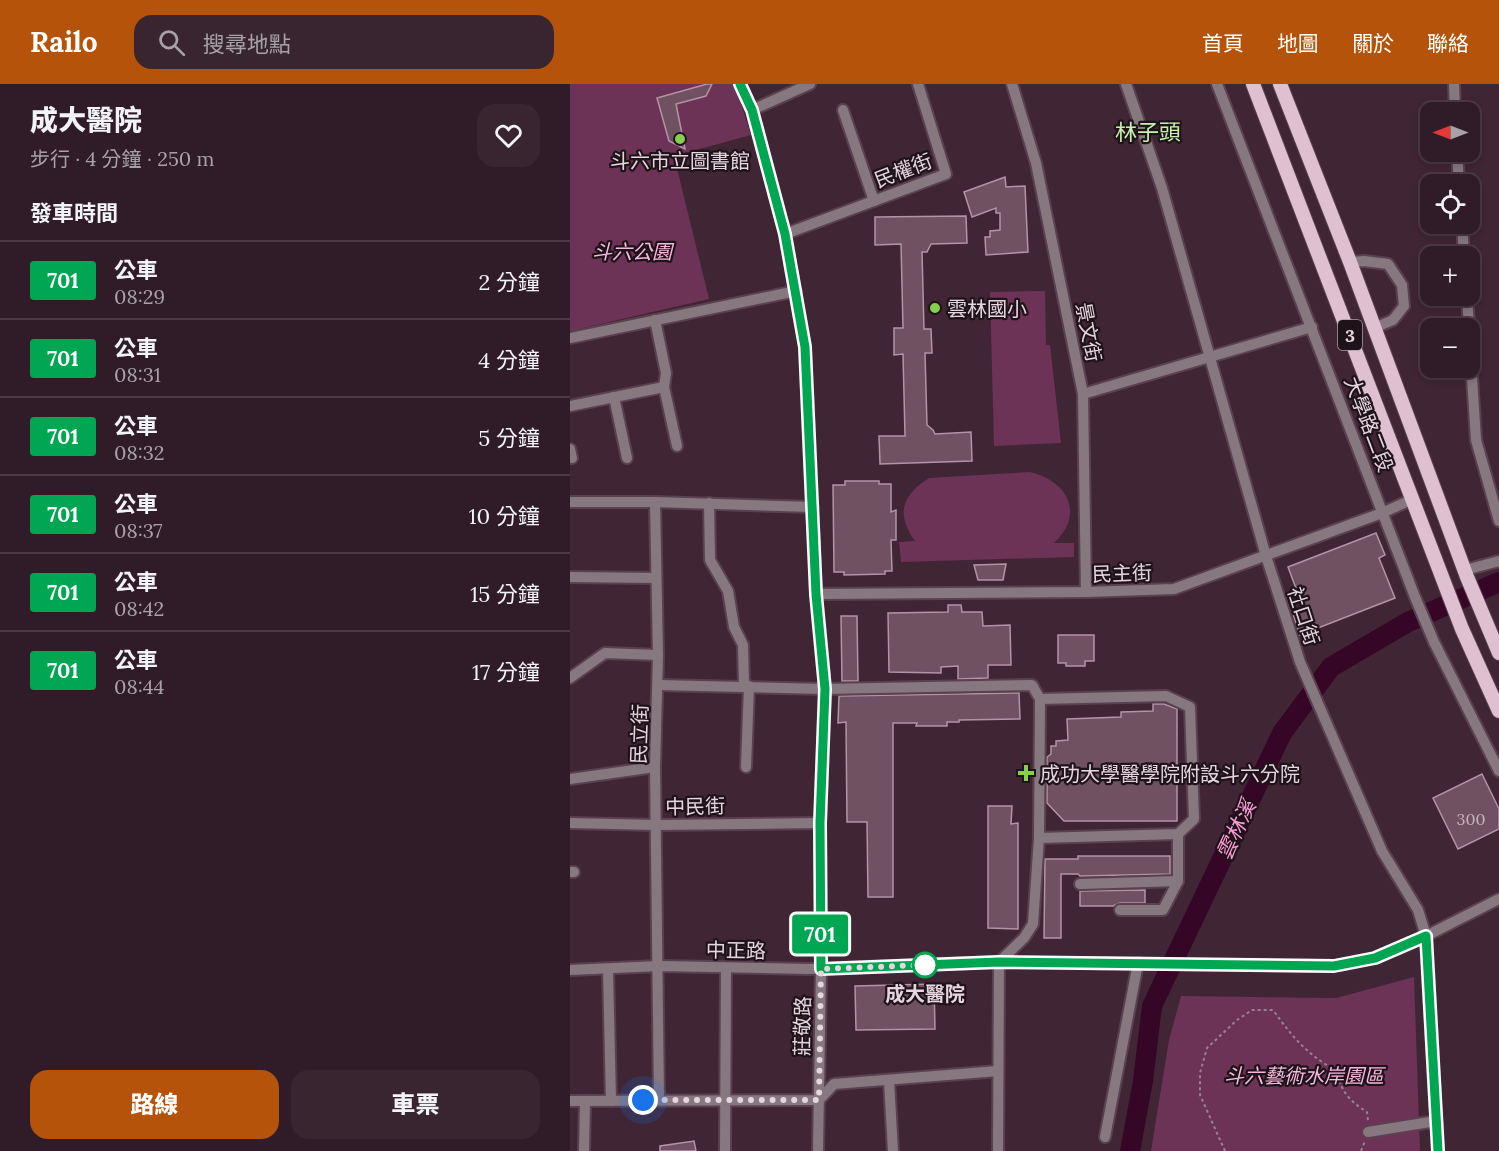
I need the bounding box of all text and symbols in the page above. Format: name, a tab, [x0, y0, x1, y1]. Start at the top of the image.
search box	[134, 15, 554, 69]
text: Railo	[30, 24, 98, 60]
icon: search	[155, 26, 188, 59]
text: 搜尋地點	[203, 30, 291, 58]
text: 首頁	[1202, 30, 1244, 57]
text: 地圖	[1277, 30, 1319, 57]
text: 關於	[1352, 30, 1394, 57]
text: 聯絡	[1427, 30, 1469, 57]
text: 成大醫院	[30, 102, 142, 138]
north arrow	[1420, 102, 1480, 162]
map controls	[1420, 102, 1480, 378]
button: heart	[477, 104, 540, 167]
district label: 林子頭	[1115, 118, 1181, 146]
marker: 斗六市立圖書館	[673, 132, 687, 146]
text: 步行 · 4 分鐘 · 250 m	[30, 146, 214, 171]
place label: 斗六市立圖書館	[610, 148, 750, 173]
street label: 民權街	[871, 148, 935, 192]
button: locate	[1420, 174, 1480, 234]
text: 發車時間	[30, 199, 118, 227]
park label: 斗六公園	[592, 239, 675, 264]
button: +	[1420, 246, 1480, 306]
text: 公車	[114, 256, 158, 284]
text: 701	[47, 267, 79, 294]
text: 2 分鐘	[478, 268, 540, 296]
text: 08:29	[114, 284, 165, 309]
place label: 雲林國小	[947, 296, 1027, 321]
street label: 景文街	[1071, 300, 1107, 364]
marker: 雲林國小	[928, 301, 942, 315]
button: −	[1420, 318, 1480, 378]
road number: 3	[1338, 320, 1362, 350]
text: 公車	[114, 334, 158, 362]
text: 701	[47, 345, 79, 372]
text: 4 分鐘	[478, 346, 540, 374]
text: 08:31	[114, 362, 161, 387]
street label: 大學路二段	[1339, 373, 1399, 475]
text: 公車	[114, 412, 158, 440]
text: 701	[47, 423, 79, 450]
text: 5 分鐘	[478, 424, 540, 452]
text: 08:32	[114, 440, 165, 465]
text: 公車	[114, 490, 158, 518]
text: 701	[47, 501, 79, 528]
text: 10 分鐘	[469, 502, 540, 530]
text: 08:37	[114, 518, 163, 543]
street label: 民主街	[1092, 559, 1152, 587]
text: 公車	[114, 568, 158, 596]
text: 701	[47, 579, 79, 606]
text: 15 分鐘	[470, 580, 540, 608]
street label: 社口街	[1283, 584, 1325, 648]
text: 08:42	[114, 596, 164, 621]
text: 公車	[114, 646, 158, 674]
text: 701	[47, 657, 79, 684]
text: 17 分鐘	[472, 658, 540, 686]
text: 08:44	[114, 674, 164, 699]
street label: 民立街	[625, 704, 653, 764]
place label: 成功大學醫學院附設斗六分院	[1040, 761, 1300, 786]
marker: 成功大學醫學院附設斗六分院	[1017, 764, 1035, 782]
street label: 中民街	[665, 793, 725, 819]
water label: 雲林溪	[1210, 793, 1263, 864]
house number: 300	[1457, 809, 1485, 829]
line badge: 701	[786, 914, 854, 954]
text: 701	[804, 921, 836, 948]
street label: 中正路	[706, 937, 766, 963]
marker: 成大醫院	[912, 952, 938, 978]
place label: 成大醫院	[885, 981, 965, 1006]
street label: 莊敬路	[789, 996, 815, 1056]
park label: 斗六藝術水岸園區	[1224, 1063, 1387, 1088]
button: 路線	[30, 1070, 279, 1139]
button: 車票	[291, 1070, 540, 1139]
your location	[628, 1085, 658, 1115]

